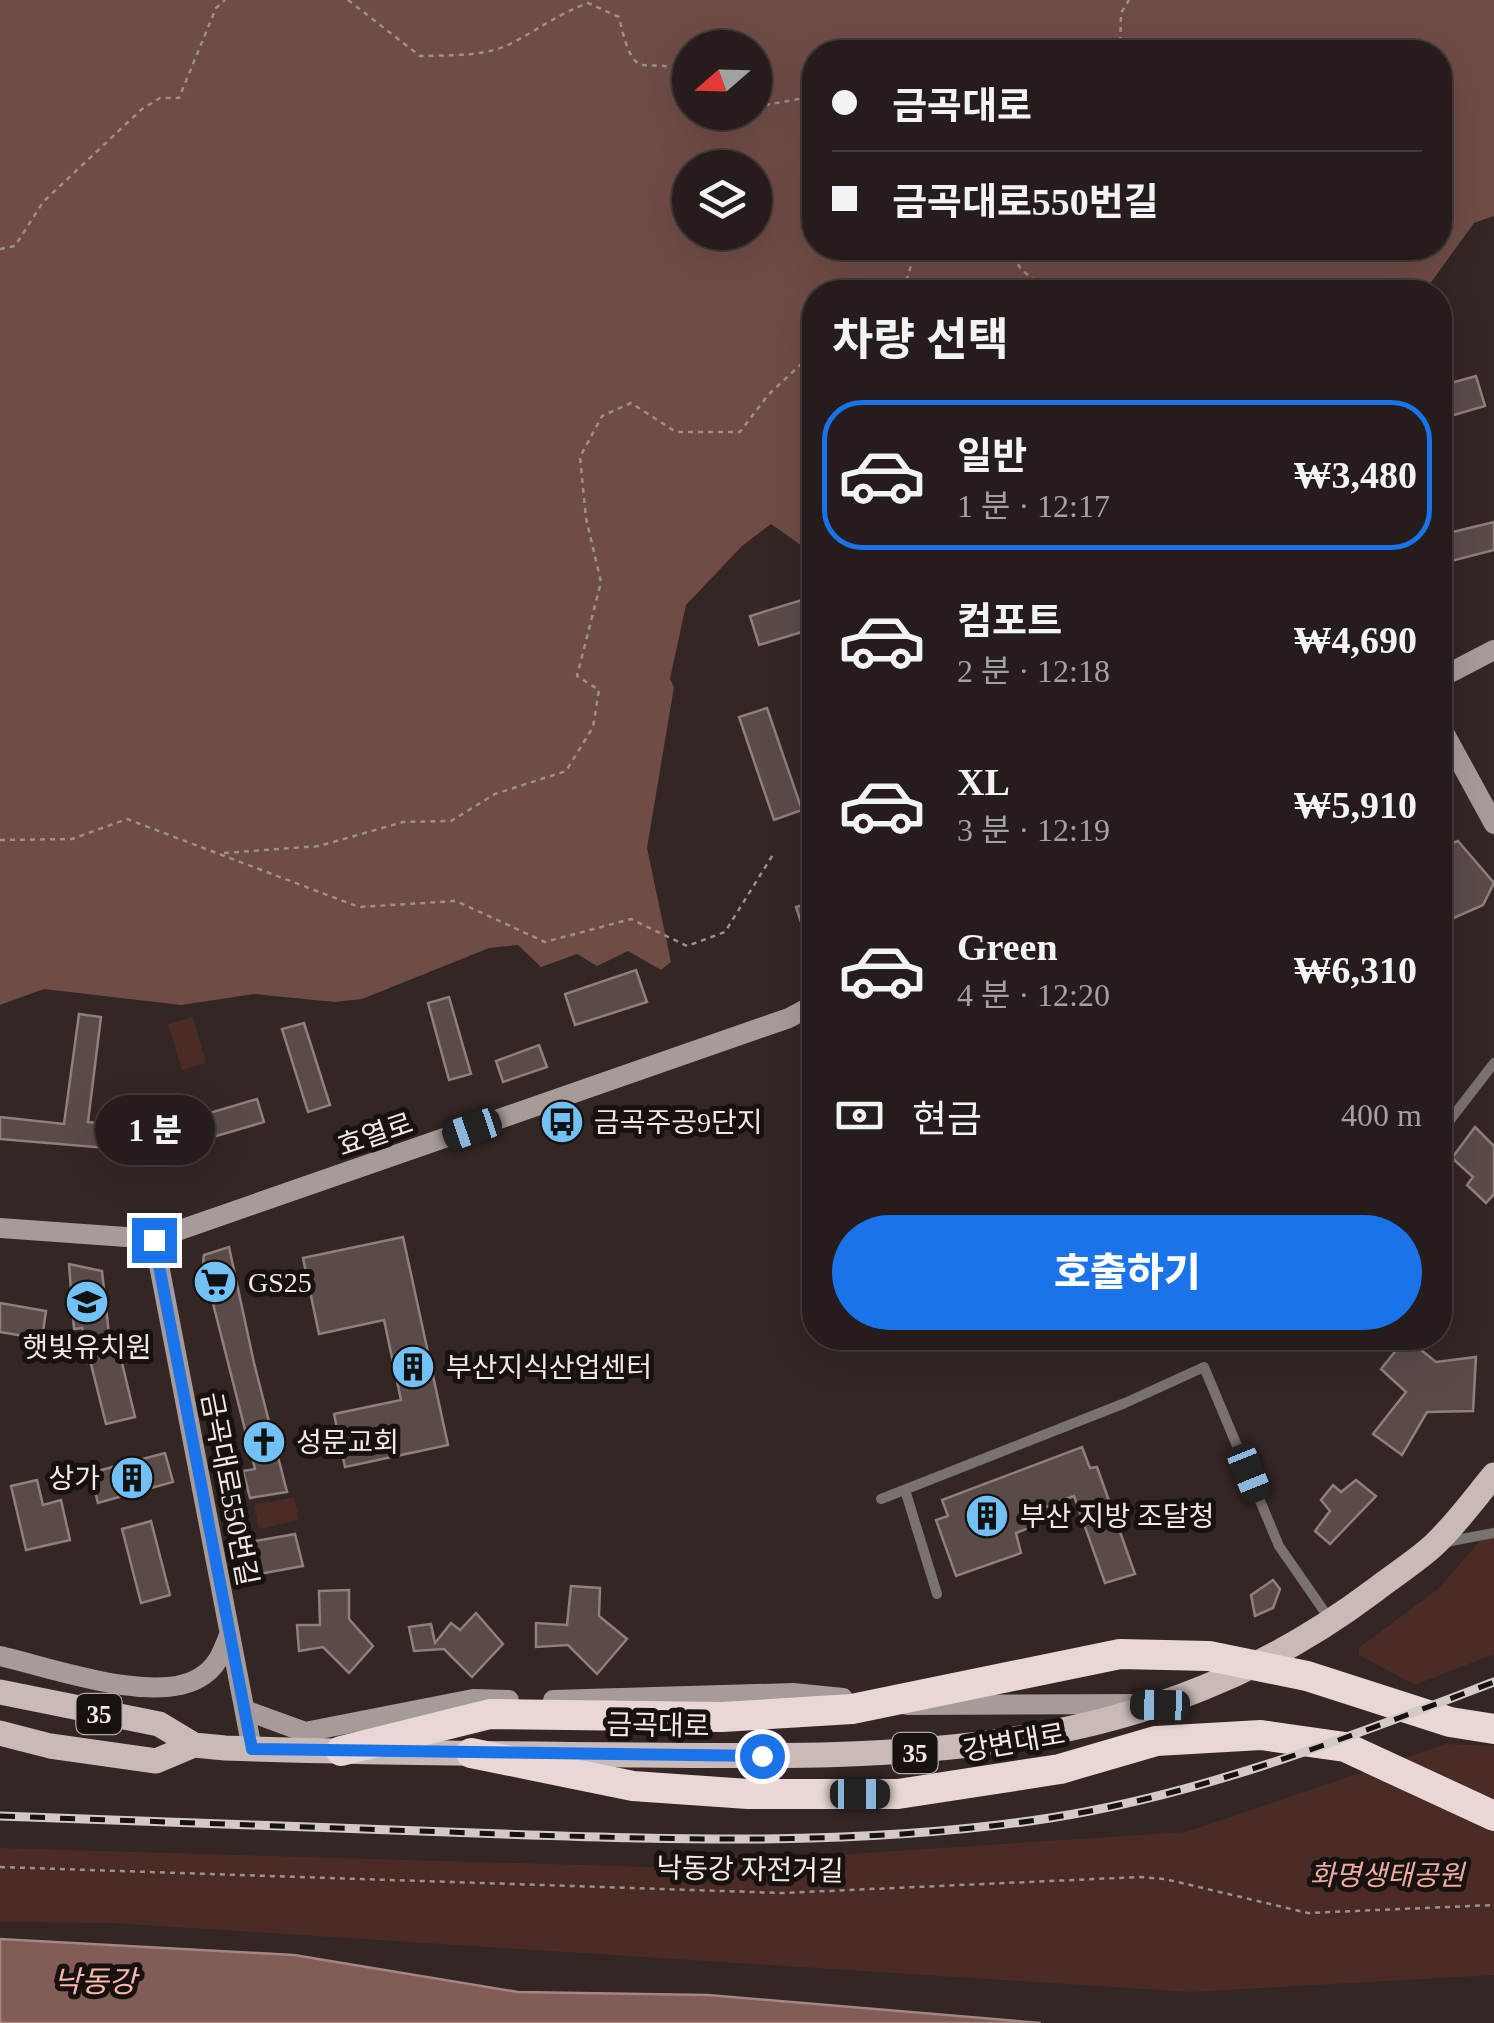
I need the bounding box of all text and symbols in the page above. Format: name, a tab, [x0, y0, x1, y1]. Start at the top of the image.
north arrow	[672, 30, 772, 130]
map controls	[672, 30, 772, 250]
text: 금곡대로	[892, 85, 1032, 127]
button: layers	[672, 150, 772, 250]
text: 금곡대로550번길	[892, 181, 1159, 223]
text: 차량 선택	[832, 315, 1009, 365]
icon: car	[837, 430, 927, 520]
text: 일반	[957, 435, 1027, 477]
text: ₩3,480	[1294, 454, 1417, 496]
text: 1 분 · 12:17	[957, 488, 1110, 524]
icon: car	[837, 595, 927, 685]
text: 컴포트	[957, 600, 1062, 642]
text: ₩4,690	[1294, 619, 1417, 661]
text: 2 분 · 12:18	[957, 653, 1110, 689]
icon: car	[837, 760, 927, 850]
text: XL	[957, 761, 1010, 803]
text: ₩5,910	[1294, 784, 1417, 826]
text: 3 분 · 12:19	[957, 812, 1110, 848]
icon: car	[837, 925, 927, 1015]
text: Green	[957, 926, 1058, 968]
text: ₩6,310	[1294, 949, 1417, 991]
text: 4 분 · 12:20	[957, 977, 1110, 1013]
icon: cash	[832, 1088, 887, 1143]
callout: 1 분	[94, 1095, 214, 1165]
text: 400 m	[1341, 1097, 1422, 1133]
text: 현금	[912, 1098, 982, 1140]
bus stop icon: 금곡주공9단지	[539, 1099, 585, 1145]
car	[439, 1105, 505, 1153]
street label: 효열로	[334, 1107, 417, 1162]
place label: 금곡주공9단지	[594, 1107, 763, 1138]
text: 1 분	[128, 1112, 182, 1148]
button: 호출하기	[832, 1215, 1422, 1330]
route end	[132, 1218, 177, 1263]
supermarket icon: GS25	[192, 1259, 238, 1305]
place label: GS25	[248, 1267, 312, 1298]
school or university icon: 햇빛유치원	[64, 1279, 110, 1325]
place label: 햇빛유치원	[23, 1332, 151, 1363]
building icon: 부산지식산업센터	[390, 1344, 436, 1390]
place label: 부산지식산업센터	[446, 1352, 652, 1383]
street label: 금곡대로550번길	[196, 1390, 263, 1589]
church icon: 성문교회	[241, 1419, 287, 1465]
place label: 성문교회	[296, 1427, 399, 1458]
car	[1224, 1440, 1274, 1506]
building icon: 상가	[109, 1455, 155, 1501]
place label: 상가	[48, 1463, 100, 1494]
building icon: 부산 지방 조달청	[964, 1493, 1010, 1539]
place label: 부산 지방 조달청	[1020, 1501, 1214, 1532]
car	[1130, 1689, 1190, 1721]
road number: 35	[76, 1694, 122, 1734]
street label: 금곡대로	[606, 1709, 710, 1742]
street label: 강변대로	[961, 1718, 1068, 1767]
road number: 35	[892, 1733, 938, 1773]
route start	[740, 1734, 785, 1779]
car	[830, 1779, 890, 1809]
street label: 낙동강 자전거길	[656, 1852, 844, 1887]
park label: 화명생태공원	[1310, 1860, 1467, 1891]
water label: 낙동강	[54, 1965, 140, 1998]

